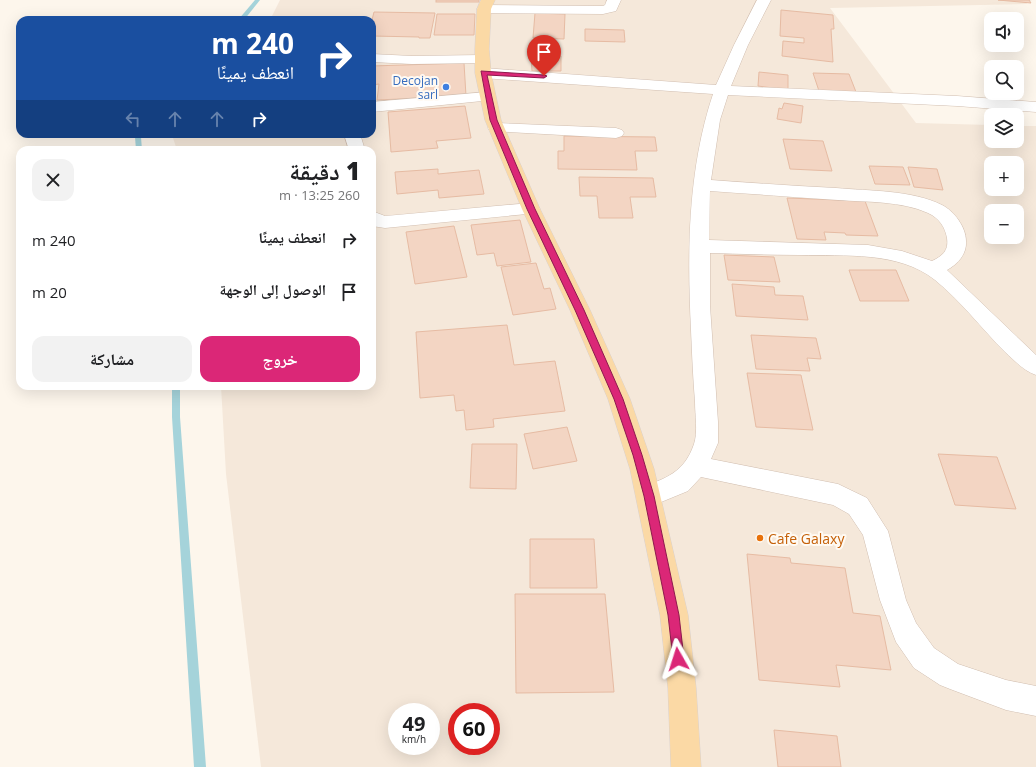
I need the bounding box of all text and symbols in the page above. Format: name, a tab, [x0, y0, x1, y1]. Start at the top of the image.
map controls	[984, 12, 1024, 244]
button: sound	[984, 12, 1024, 52]
text: 240 m	[211, 24, 294, 62]
icon: right	[308, 32, 360, 84]
pin	[527, 35, 561, 76]
icon: arrive	[533, 41, 555, 63]
text: انعطف يمينًا	[217, 60, 294, 84]
button: search	[984, 60, 1024, 100]
place label: Decojan sarl	[393, 72, 438, 103]
marker: Decojan sarl	[441, 82, 451, 92]
icon: left	[122, 108, 144, 130]
icon: ahead	[164, 108, 186, 130]
icon: ahead	[206, 108, 228, 130]
icon: right	[248, 108, 270, 130]
button: layers	[984, 108, 1024, 148]
text: 1 دقيقة	[289, 154, 360, 187]
button: +	[984, 156, 1024, 196]
button: close	[32, 159, 74, 201]
text: 260 m · 13:25	[279, 186, 360, 204]
button: −	[984, 204, 1024, 244]
text: انعطف يمينًا	[258, 227, 326, 247]
icon: right	[338, 229, 360, 251]
text: 240 m	[32, 230, 76, 250]
text: الوصول إلى الوجهة	[220, 279, 326, 299]
icon: arrive	[338, 281, 360, 303]
text: 20 m	[32, 282, 67, 302]
button: مشاركة	[32, 336, 192, 382]
button: خروج	[200, 336, 360, 382]
place label: Cafe Galaxy	[768, 529, 845, 548]
marker: Cafe Galaxy	[755, 533, 765, 543]
position arrow	[657, 638, 699, 680]
speed limit sign: 60	[448, 703, 500, 755]
text: 49	[403, 710, 425, 737]
text: km/h	[402, 732, 426, 746]

